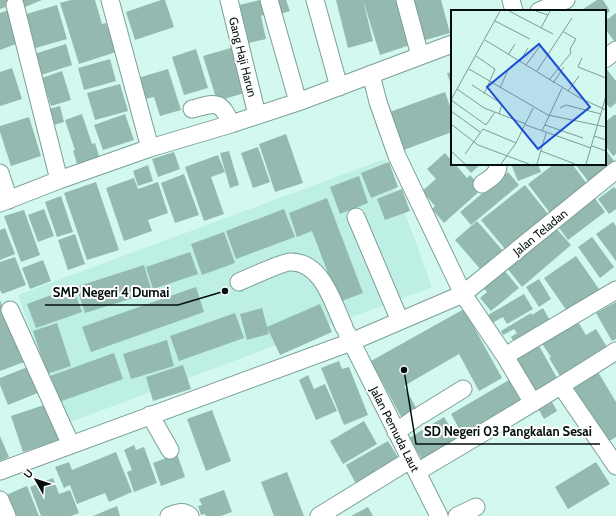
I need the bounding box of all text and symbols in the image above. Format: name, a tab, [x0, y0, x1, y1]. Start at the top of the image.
inset map	[451, 10, 606, 165]
street label: Gang Haji Harun	[226, 15, 260, 99]
street label: Jalan Teladan	[509, 205, 571, 259]
callout: SMP Negeri 4 Dumai	[45, 280, 178, 305]
text: SMP Negeri 4 Dumai	[53, 284, 169, 300]
street label: Jalan Pemuda Laut	[367, 383, 423, 474]
callout: SD Negeri 03 Pangkalan Sesai	[416, 419, 600, 444]
text: SD Negeri 03 Pangkalan Sesai	[424, 423, 592, 439]
north arrow	[16, 460, 56, 500]
text: U	[20, 466, 36, 481]

